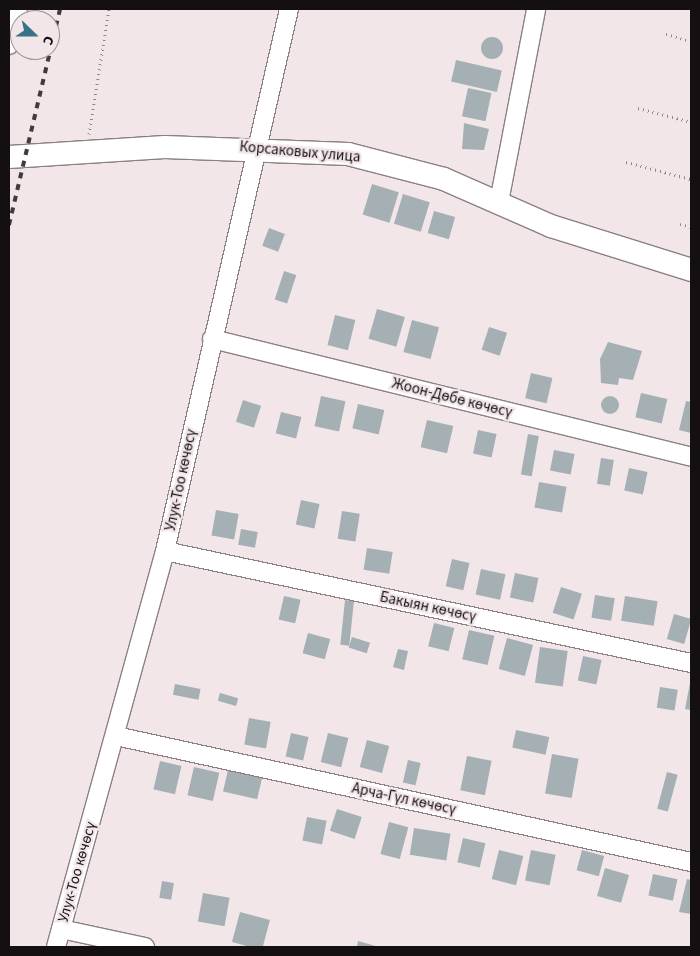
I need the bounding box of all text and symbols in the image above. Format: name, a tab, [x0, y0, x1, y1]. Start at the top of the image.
north arrow	[10, 10, 60, 60]
text: С	[37, 33, 59, 48]
street label: Корсаковых улица	[239, 138, 361, 166]
street label: Жоон-Дөбө көчөсү	[390, 374, 514, 422]
street label: Улук-Тоо көчөсү	[161, 427, 201, 533]
street label: Бакыян көчөсү	[378, 588, 478, 626]
street label: Арча-Гүл көчөсү	[350, 779, 458, 819]
street label: Улук-Тоо көчөсү	[54, 820, 100, 924]

